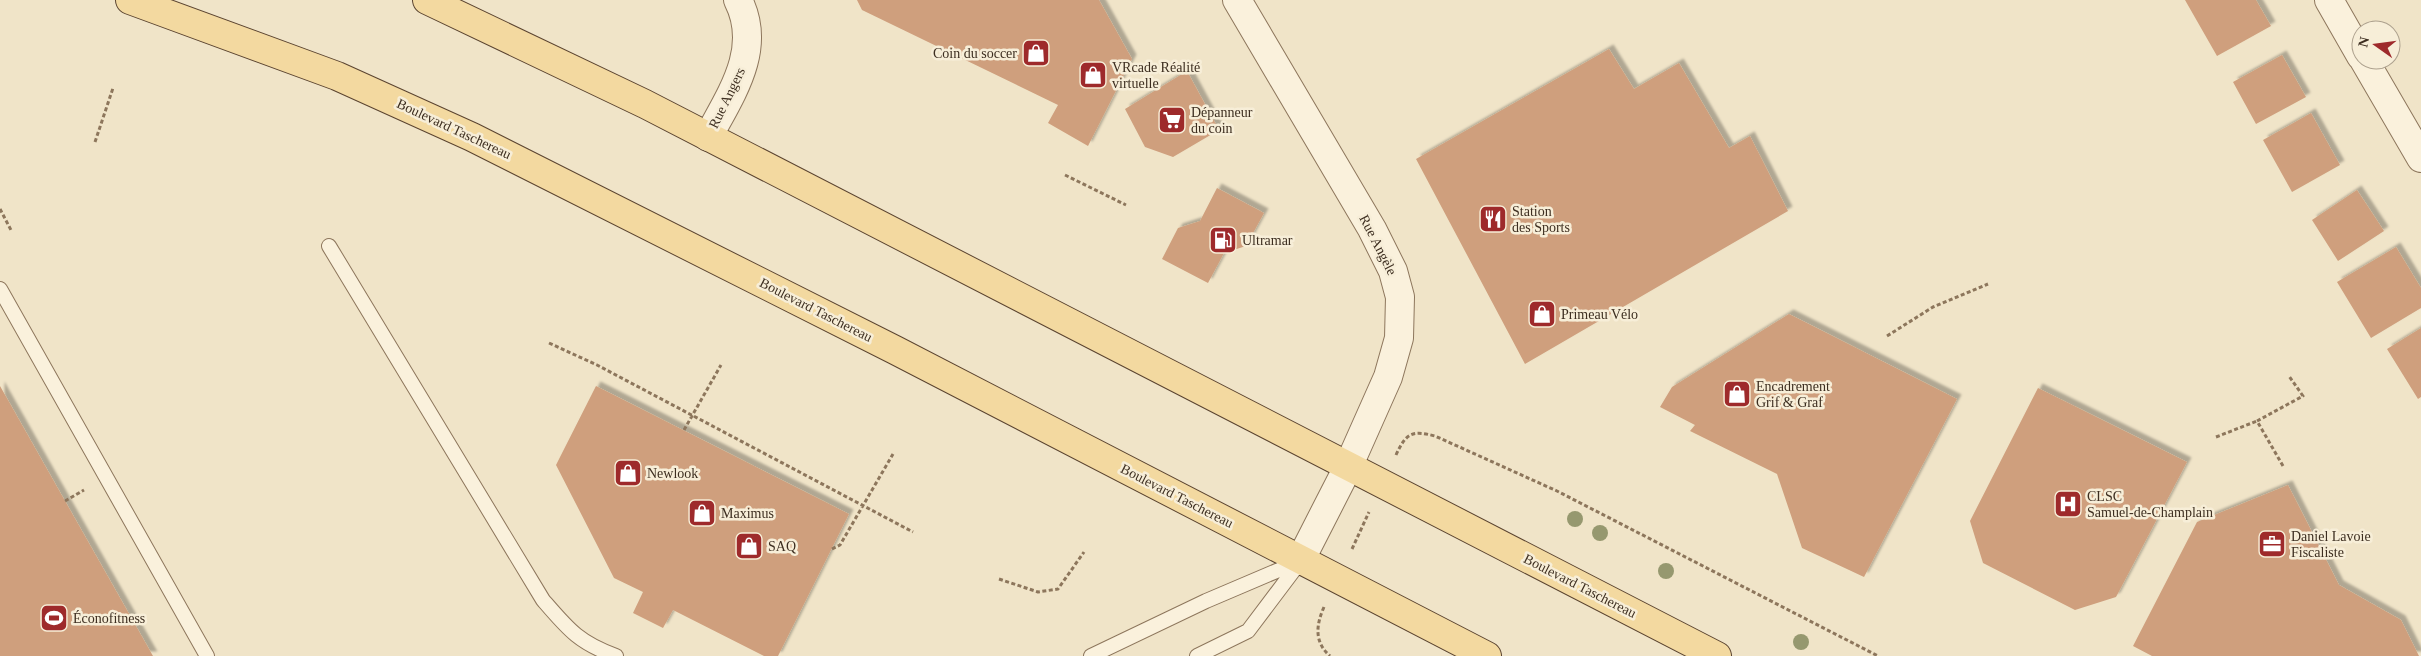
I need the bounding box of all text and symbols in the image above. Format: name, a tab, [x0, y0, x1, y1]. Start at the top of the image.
north arrow	[2351, 20, 2401, 70]
text: N	[2355, 35, 2372, 49]
shop icon: Coin du soccer	[1021, 38, 1051, 68]
place label: Coin du soccer	[933, 46, 1017, 61]
shop icon: VRcade Réalité virtuelle	[1078, 60, 1108, 90]
place label: VRcade Réalité virtuelle	[1112, 60, 1200, 91]
street label: Rue Angers	[706, 65, 748, 131]
street label: Boulevard Taschereau	[394, 96, 514, 162]
supermarket icon: Dépanneur du coin	[1157, 105, 1187, 135]
place label: Dépanneur du coin	[1191, 105, 1253, 136]
restaurant icon: Station des Sports	[1478, 204, 1508, 234]
place label: Station des Sports	[1512, 204, 1570, 235]
street label: Rue Angèle	[1356, 212, 1400, 278]
fuel station icon: Ultramar	[1208, 225, 1238, 255]
place label: Ultramar	[1242, 233, 1293, 248]
street label: Boulevard Taschereau	[757, 275, 875, 345]
shop icon: Primeau Vélo	[1527, 299, 1557, 329]
place label: Primeau Vélo	[1561, 307, 1638, 322]
shop icon: Encadrement Grif & Graf	[1722, 379, 1752, 409]
place label: Encadrement Grif & Graf	[1756, 379, 1830, 410]
shop icon: Newlook	[613, 458, 643, 488]
street label: Boulevard Taschereau	[1118, 461, 1236, 531]
place label: Newlook	[647, 466, 698, 481]
hospital icon: CLSC Samuel-de-Champlain	[2053, 489, 2083, 519]
place label: CLSC Samuel-de-Champlain	[2087, 489, 2213, 520]
shop icon: Maximus	[687, 498, 717, 528]
place label: Maximus	[721, 506, 774, 521]
office icon: Daniel Lavoie Fiscaliste	[2257, 529, 2287, 559]
place label: Daniel Lavoie Fiscaliste	[2291, 529, 2371, 560]
shop icon: SAQ	[734, 531, 764, 561]
place label: SAQ	[768, 539, 796, 554]
street label: Boulevard Taschereau	[1521, 551, 1639, 621]
sports icon: Éconofitness	[39, 603, 69, 633]
place label: Éconofitness	[73, 610, 145, 626]

